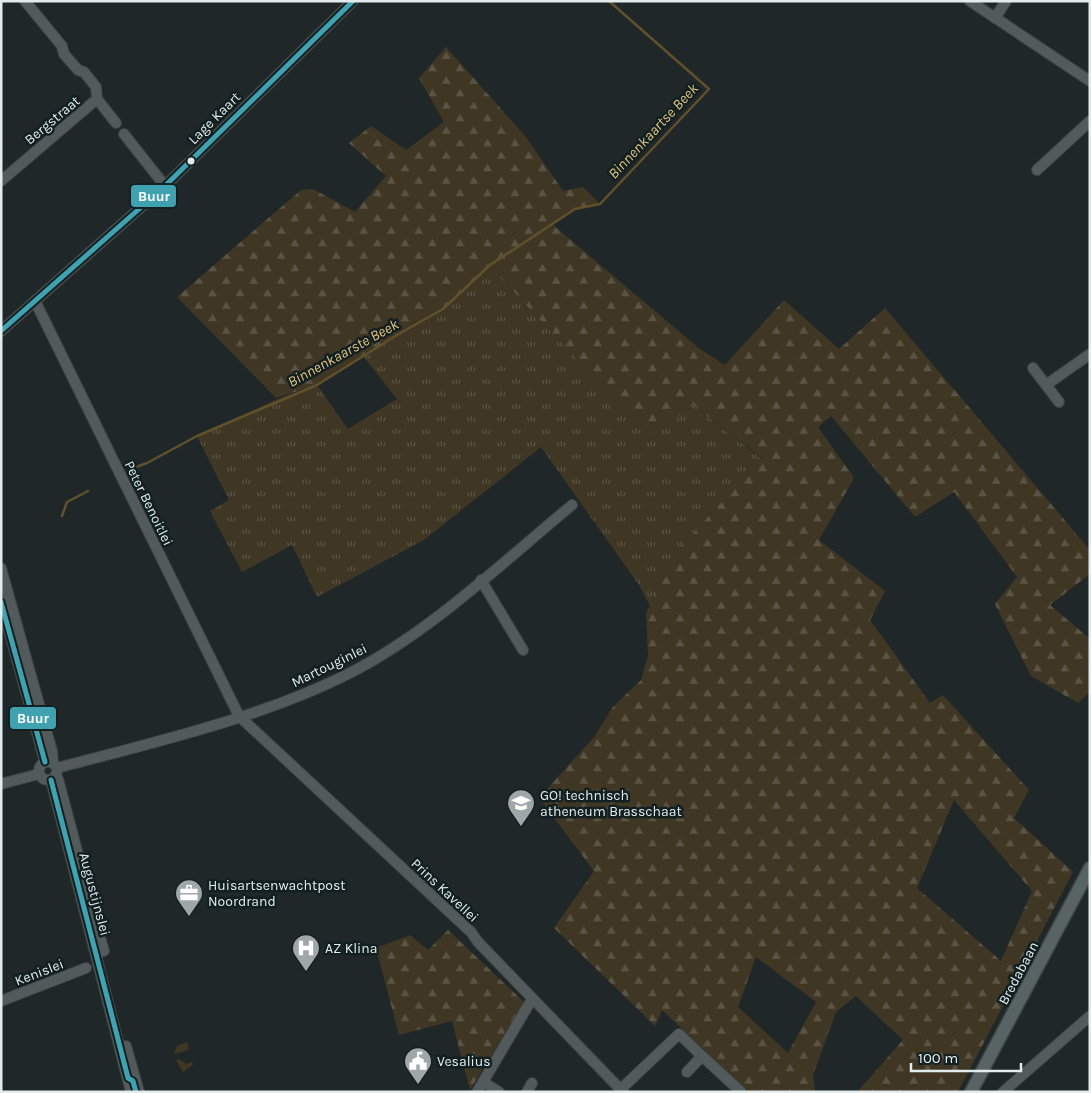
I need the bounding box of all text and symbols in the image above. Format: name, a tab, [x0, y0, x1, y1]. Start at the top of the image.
water label: Binnenkaartse Beek	[604, 79, 702, 182]
street label: Lage Kaart	[185, 89, 244, 148]
street label: Bergstraat	[21, 92, 83, 148]
unlabelled marker	[186, 156, 196, 166]
line badge: Buur	[130, 184, 177, 208]
text: Buur	[138, 188, 171, 205]
water label: Binnenkaarste Beek	[284, 315, 402, 391]
street label: Peter Benoitlei	[121, 458, 176, 549]
street label: Martouginlei	[289, 640, 370, 691]
line badge: Buur	[9, 706, 57, 730]
text: Buur	[17, 710, 50, 727]
place label: GO! technisch atheneum Brasschaat	[540, 787, 682, 820]
school or university icon: GO! technisch atheneum Brasschaat	[506, 788, 536, 827]
street label: Augustijnslei	[75, 851, 114, 937]
street label: Prins Kavellei	[408, 855, 482, 926]
place label: Huisartsenwachtpost Noordrand	[208, 877, 346, 910]
office icon: Huisartsenwachtpost Noordrand	[174, 878, 204, 917]
hospital icon: AZ Klina	[291, 933, 321, 972]
street label: Bredabaan	[995, 939, 1042, 1008]
place label: AZ Klina	[325, 940, 377, 957]
street label: Kenislei	[12, 955, 66, 990]
scale bar	[911, 1040, 1021, 1072]
public building icon: Vesalius	[403, 1046, 433, 1085]
text: 100 m	[918, 1049, 958, 1067]
place label: Vesalius	[437, 1053, 491, 1070]

